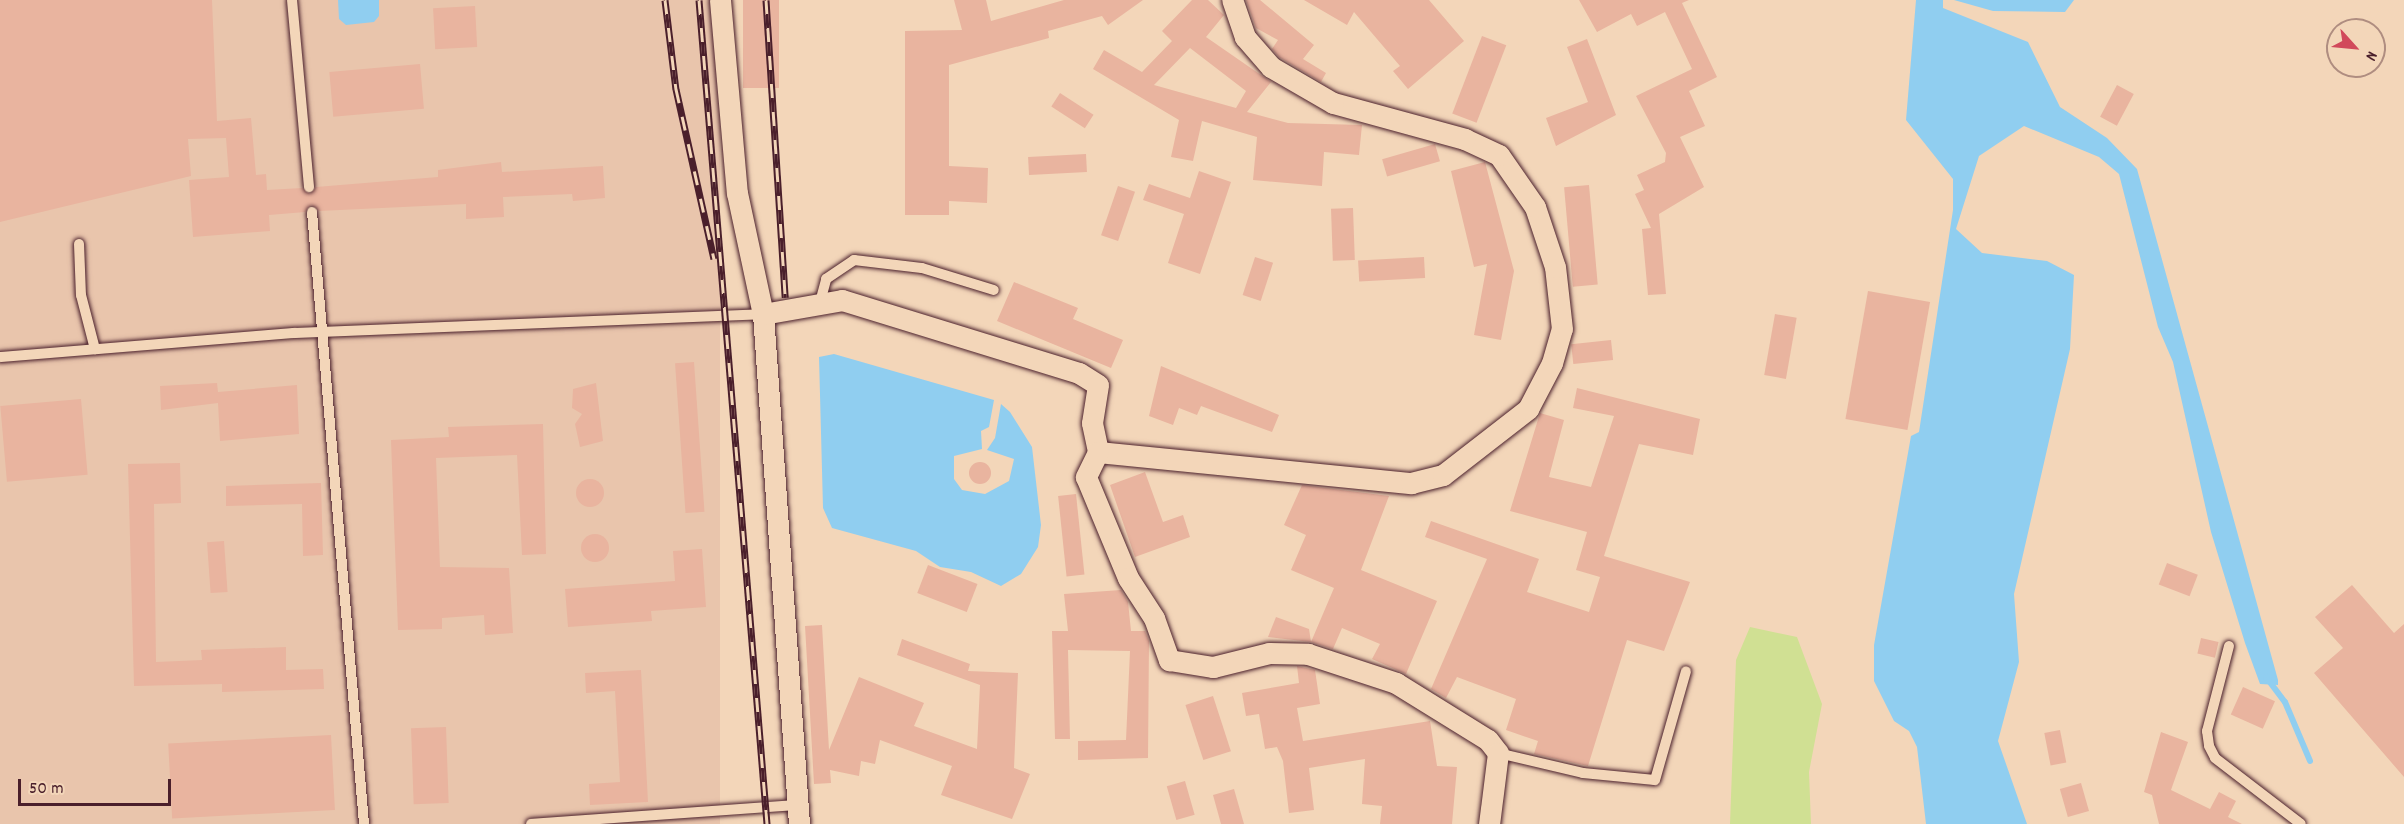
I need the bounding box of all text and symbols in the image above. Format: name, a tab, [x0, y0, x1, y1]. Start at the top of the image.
north arrow	[2326, 18, 2386, 78]
text: N	[2359, 47, 2383, 64]
scale bar	[21, 767, 174, 805]
text: 50 m	[29, 777, 64, 802]

